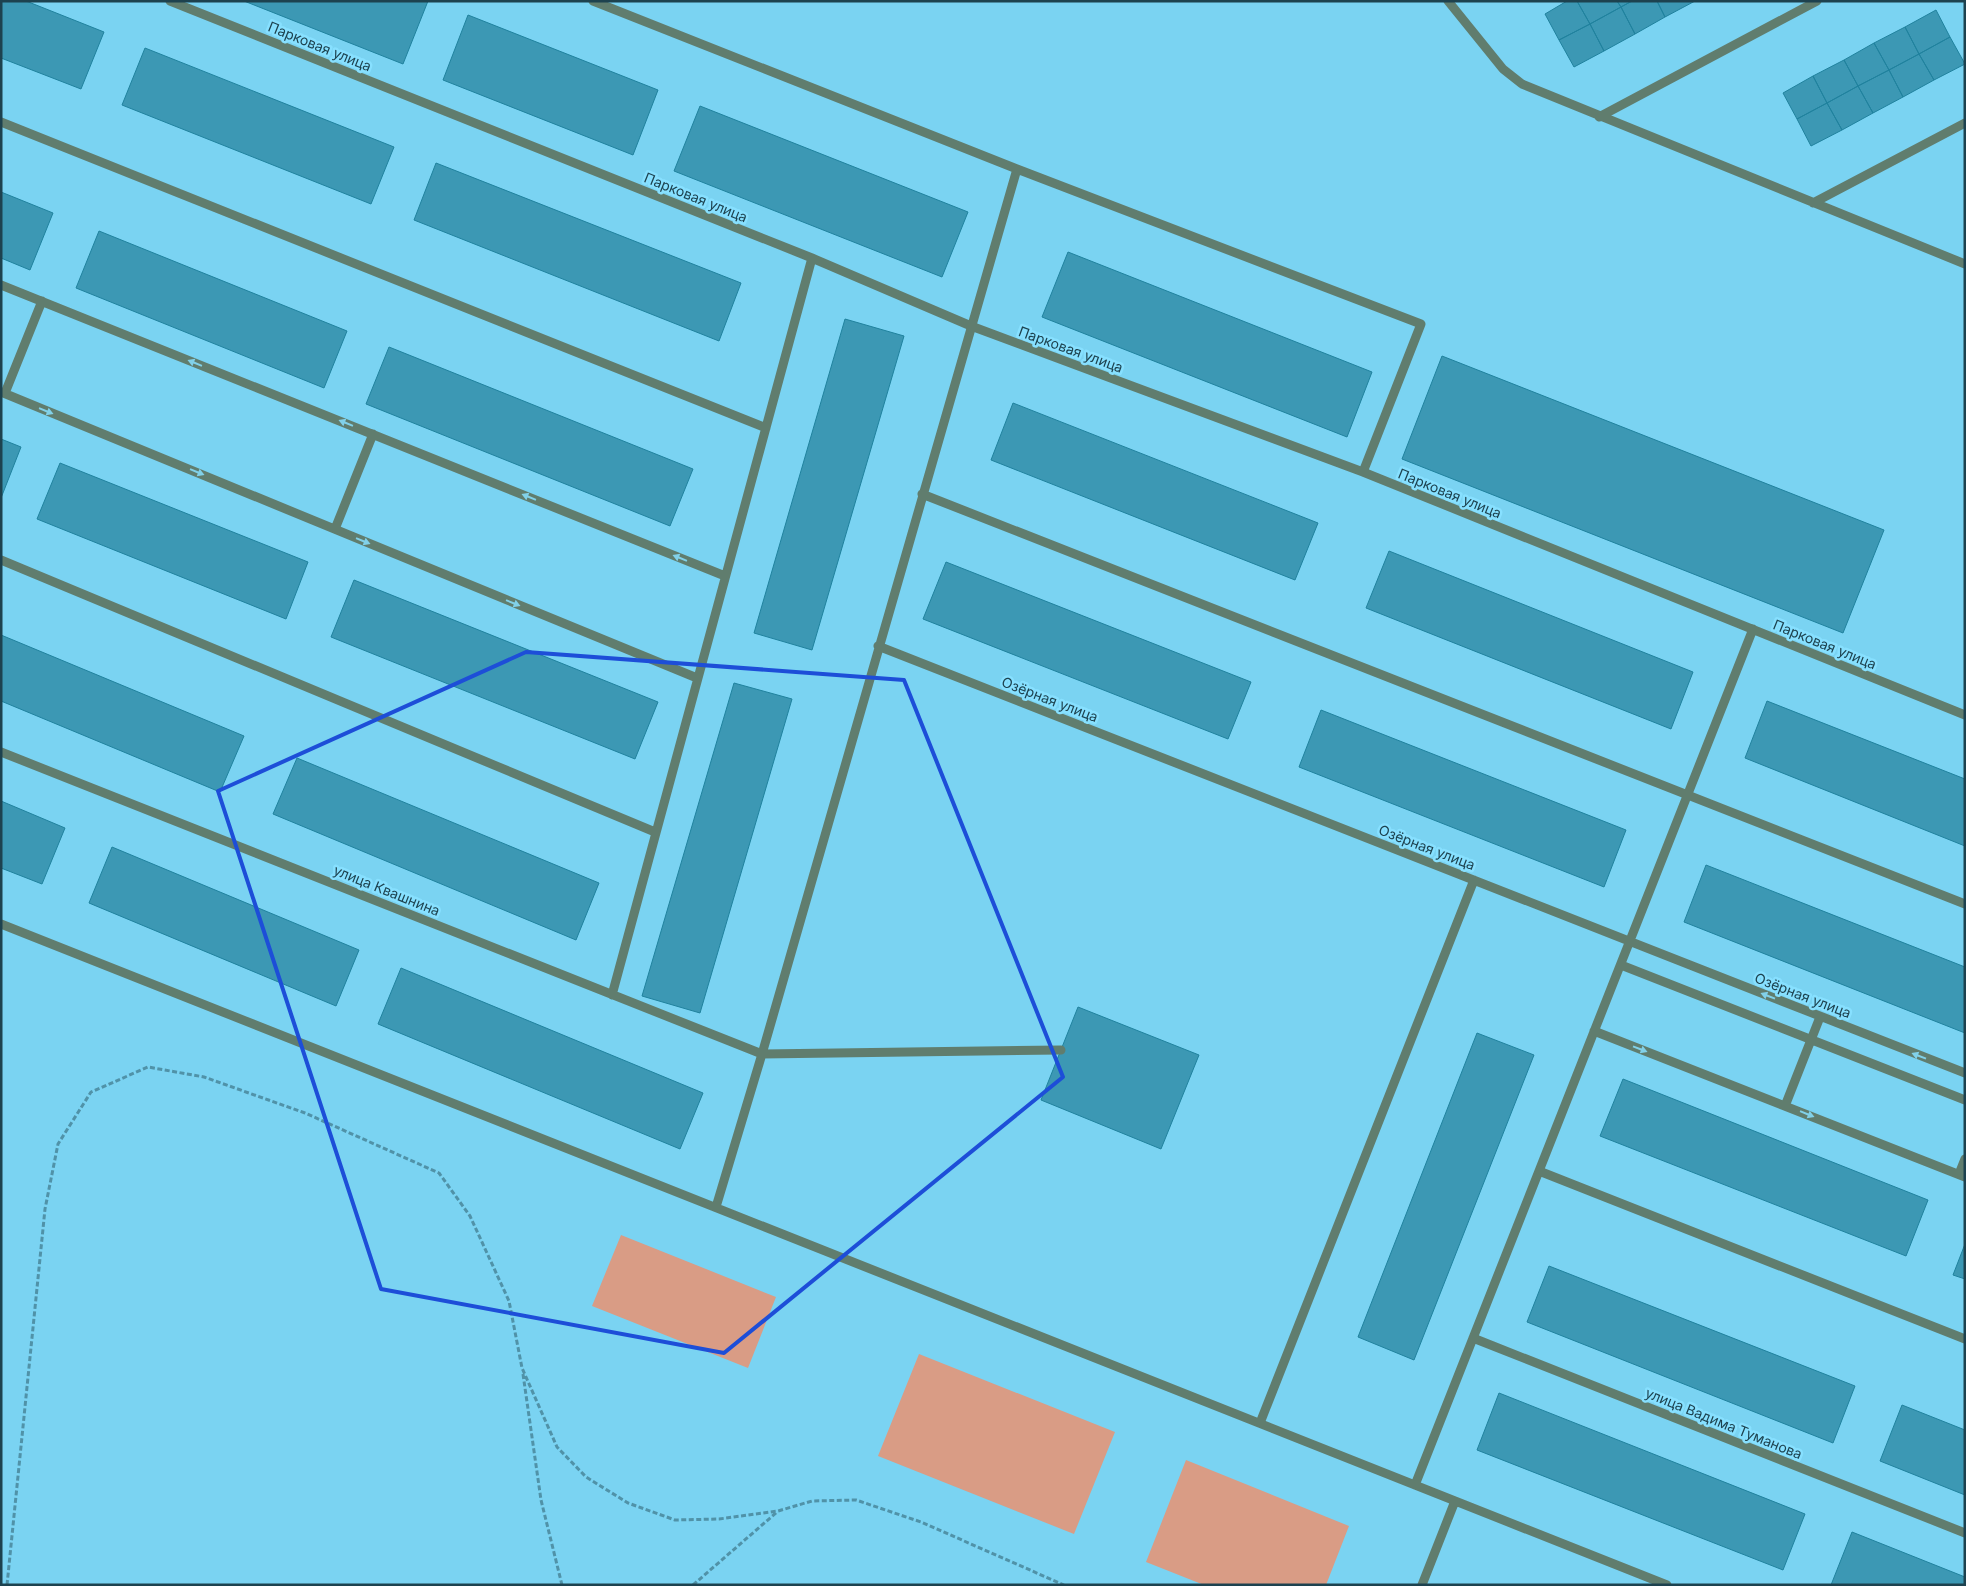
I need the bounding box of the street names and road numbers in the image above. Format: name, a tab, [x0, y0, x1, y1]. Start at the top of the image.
street label: Парковая улица	[266, 18, 374, 74]
street label: Парковая улица	[642, 169, 750, 225]
street label: Парковая улица	[1017, 322, 1125, 376]
street label: Парковая улица	[1396, 465, 1504, 521]
street label: Парковая улица	[1771, 616, 1879, 672]
street label: Озёрная улица	[999, 673, 1101, 725]
street label: Озёрная улица	[1376, 821, 1478, 873]
street label: улица Квашнина	[331, 861, 443, 919]
street label: Озёрная улица	[1752, 969, 1854, 1021]
street label: улица Вадима Туманова	[1643, 1384, 1805, 1462]

